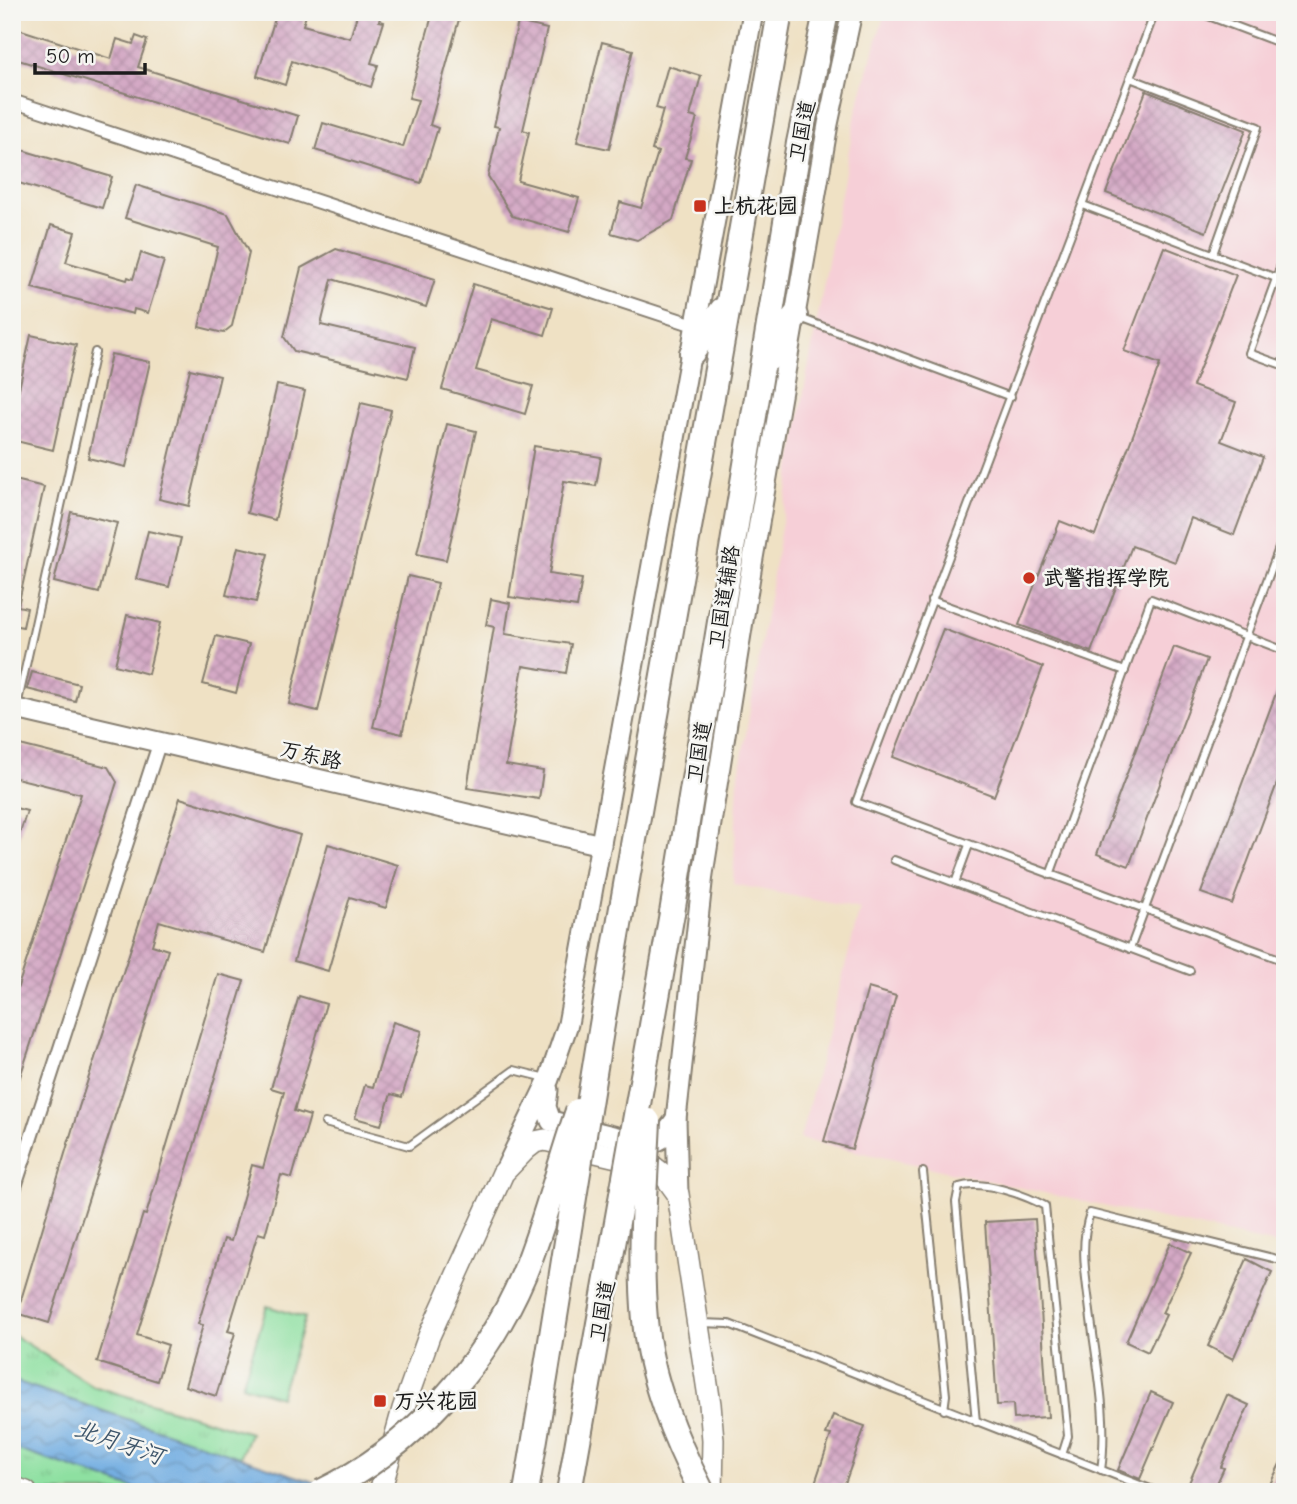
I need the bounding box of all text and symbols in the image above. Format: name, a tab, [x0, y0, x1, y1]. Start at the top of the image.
scale bar	[35, 32, 145, 76]
text: 50 m	[46, 44, 95, 68]
street label: 卫国道	[784, 98, 820, 164]
place label: 上杭花园	[714, 194, 798, 218]
marker: 上杭花园	[692, 198, 708, 214]
street label: 卫国道辅路	[704, 543, 744, 651]
place label: 武警指挥学院	[1043, 566, 1169, 590]
marker: 武警指挥学院	[1021, 570, 1037, 586]
street label: 卫国道	[682, 719, 716, 785]
street label: 万东路	[278, 736, 344, 774]
street label: 卫国道	[585, 1278, 619, 1344]
place label: 万兴花园	[394, 1389, 478, 1413]
marker: 万兴花园	[372, 1393, 388, 1409]
water label: 北月牙河	[71, 1415, 171, 1472]

